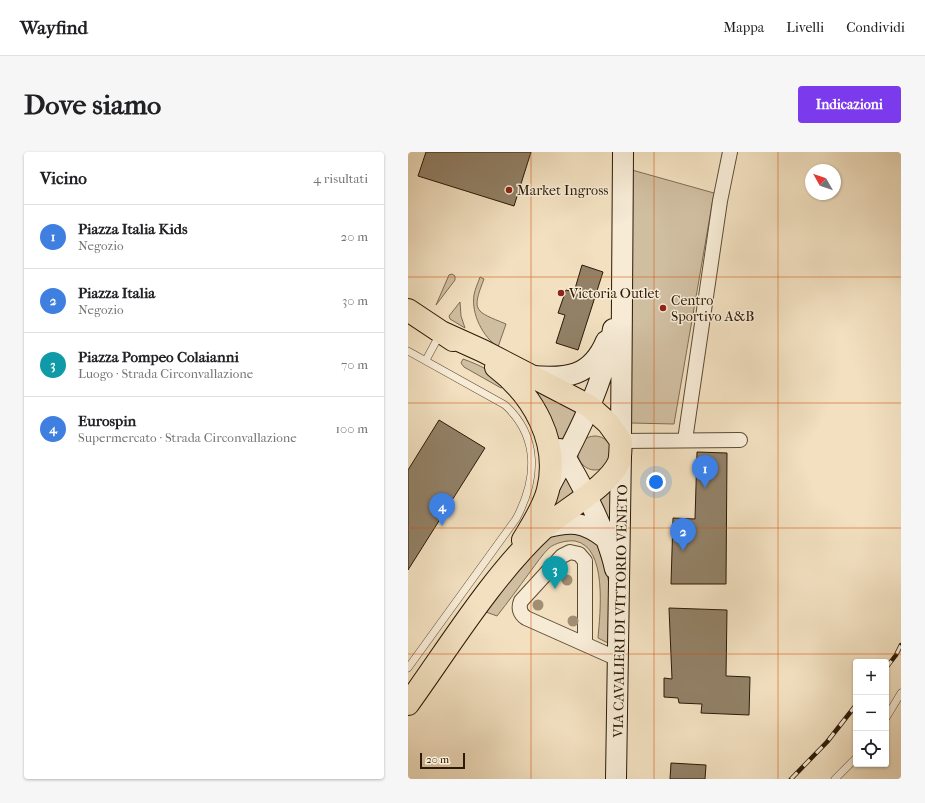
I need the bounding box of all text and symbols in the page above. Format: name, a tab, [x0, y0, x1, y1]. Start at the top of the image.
text: Wayfind	[20, 17, 88, 39]
text: Mappa	[723, 19, 764, 36]
text: Livelli	[786, 19, 824, 36]
text: Condividi	[846, 19, 905, 36]
button: Indicazioni	[798, 86, 901, 123]
text: Dove siamo	[24, 88, 161, 121]
north arrow	[805, 164, 841, 200]
text: Vicino	[40, 168, 87, 188]
text: 4 risultati	[313, 171, 368, 186]
place label: Market Ingross	[517, 182, 609, 199]
marker: Market Ingross	[504, 185, 514, 195]
text: Piazza Italia Kids	[78, 220, 187, 238]
text: 1	[51, 229, 55, 244]
text: 20 m	[341, 229, 368, 244]
text: Negozio	[78, 238, 124, 253]
text: Piazza Italia	[78, 284, 155, 302]
place label: Victoria Outlet	[568, 285, 660, 302]
marker: Victoria Outlet	[556, 288, 566, 298]
place label: Centro Sportivo A&B	[671, 292, 754, 325]
text: 2	[50, 293, 56, 308]
text: 30 m	[342, 293, 368, 308]
text: Negozio	[78, 302, 124, 317]
marker: Centro Sportivo A&B	[658, 303, 668, 313]
text: Piazza Pompeo Colaianni	[78, 348, 239, 366]
text: 3	[50, 357, 56, 372]
text: 70 m	[341, 357, 368, 372]
text: Luogo · Strada Circonvallazione	[78, 366, 253, 381]
text: Eurospin	[78, 412, 136, 430]
text: 4	[49, 421, 57, 436]
text: 100 m	[335, 421, 368, 436]
text: Supermercato · Strada Circonvallazione	[78, 430, 297, 445]
pin: 1	[692, 455, 718, 488]
your location	[646, 472, 666, 492]
street label: VIA CAVALIERI DI VITTORIO VENETO	[610, 484, 631, 739]
pin: 4	[429, 493, 455, 526]
pin: 2	[670, 518, 696, 551]
pin: 3	[542, 556, 568, 589]
map controls	[853, 659, 889, 767]
button: +	[853, 659, 889, 695]
button: −	[853, 695, 889, 731]
button: locate	[853, 731, 889, 767]
scale bar	[420, 751, 465, 770]
text: 20 m	[426, 753, 449, 766]

